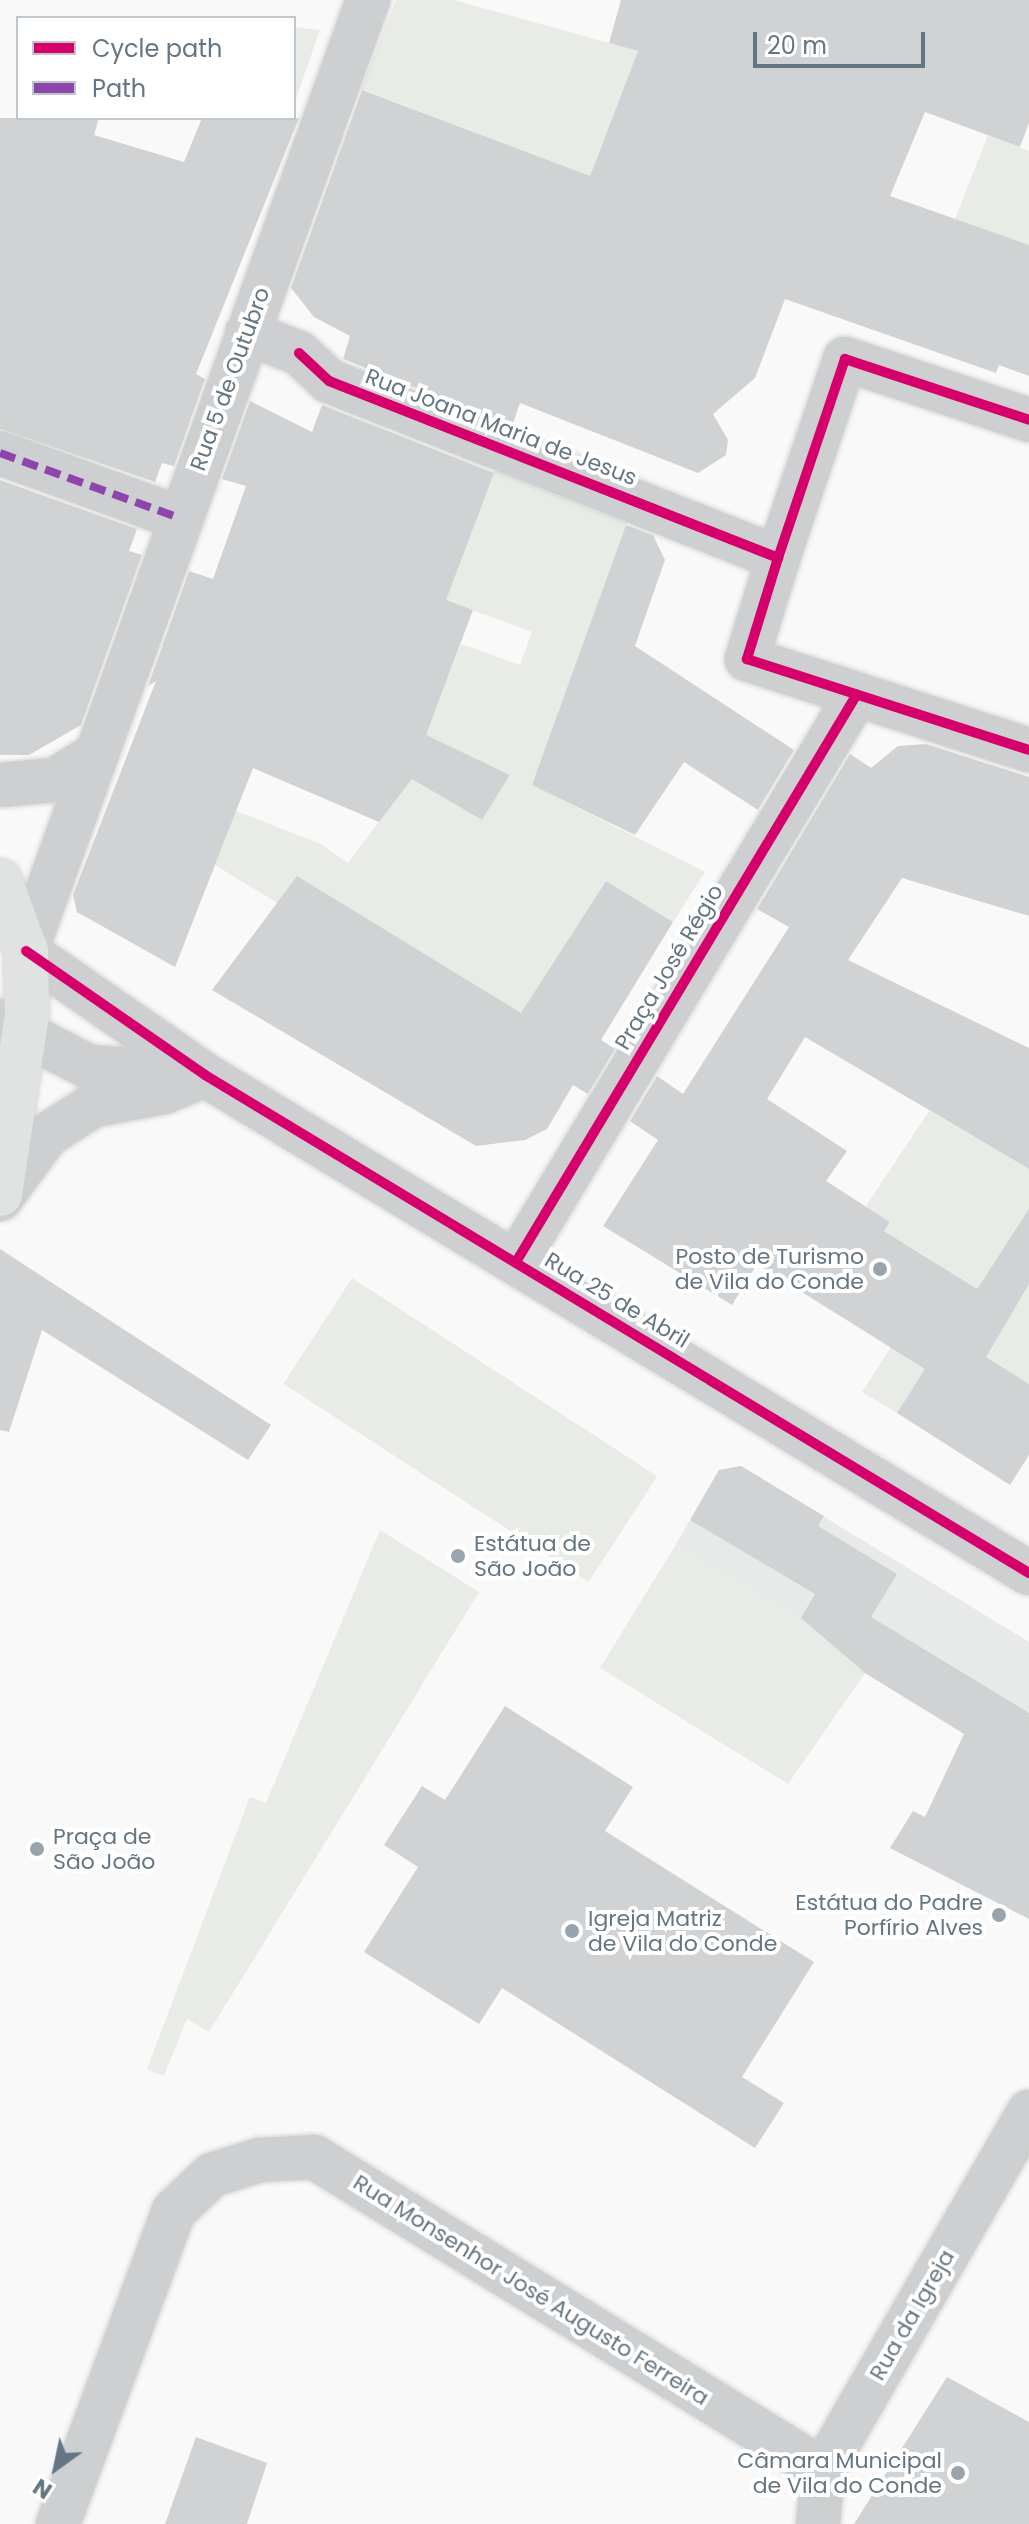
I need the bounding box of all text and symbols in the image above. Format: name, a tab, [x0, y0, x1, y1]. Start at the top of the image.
legend	[16, 16, 296, 120]
scale bar	[757, 16, 929, 66]
text: 20 m	[767, 29, 827, 62]
text: Cycle path	[92, 32, 222, 65]
text: Path	[92, 72, 146, 105]
street label: Rua 5 de Outubro	[185, 284, 275, 474]
street label: Rua Joana Maria de Jesus	[362, 363, 640, 491]
street label: Praça José Régio	[609, 880, 729, 1054]
place label: Posto de Turismo de Vila do Conde	[675, 1243, 864, 1294]
street label: Rua 25 de Abril	[540, 1247, 694, 1353]
marker: Posto de Turismo de Vila do Conde	[871, 1260, 889, 1278]
place label: Estátua de São João	[474, 1530, 591, 1582]
marker: Estátua de São João	[449, 1547, 467, 1565]
place label: Praça de São João	[53, 1823, 155, 1874]
marker: Praça de São João	[28, 1840, 46, 1858]
place label: Estátua do Padre Porfírio Alves	[795, 1889, 983, 1940]
place label: Igreja Matriz de Vila do Conde	[588, 1905, 777, 1956]
marker: Estátua do Padre Porfírio Alves	[990, 1906, 1008, 1924]
marker: Igreja Matriz de Vila do Conde	[563, 1922, 581, 1940]
street label: Rua Monsenhor José Augusto Ferreira	[348, 2169, 714, 2411]
street label: Rua da Igreja	[864, 2245, 960, 2385]
north arrow	[16, 2428, 96, 2508]
place label: Câmara Municipal de Vila do Conde	[737, 2447, 942, 2498]
marker: Câmara Municipal de Vila do Conde	[949, 2464, 967, 2482]
text: N	[27, 2471, 58, 2506]

